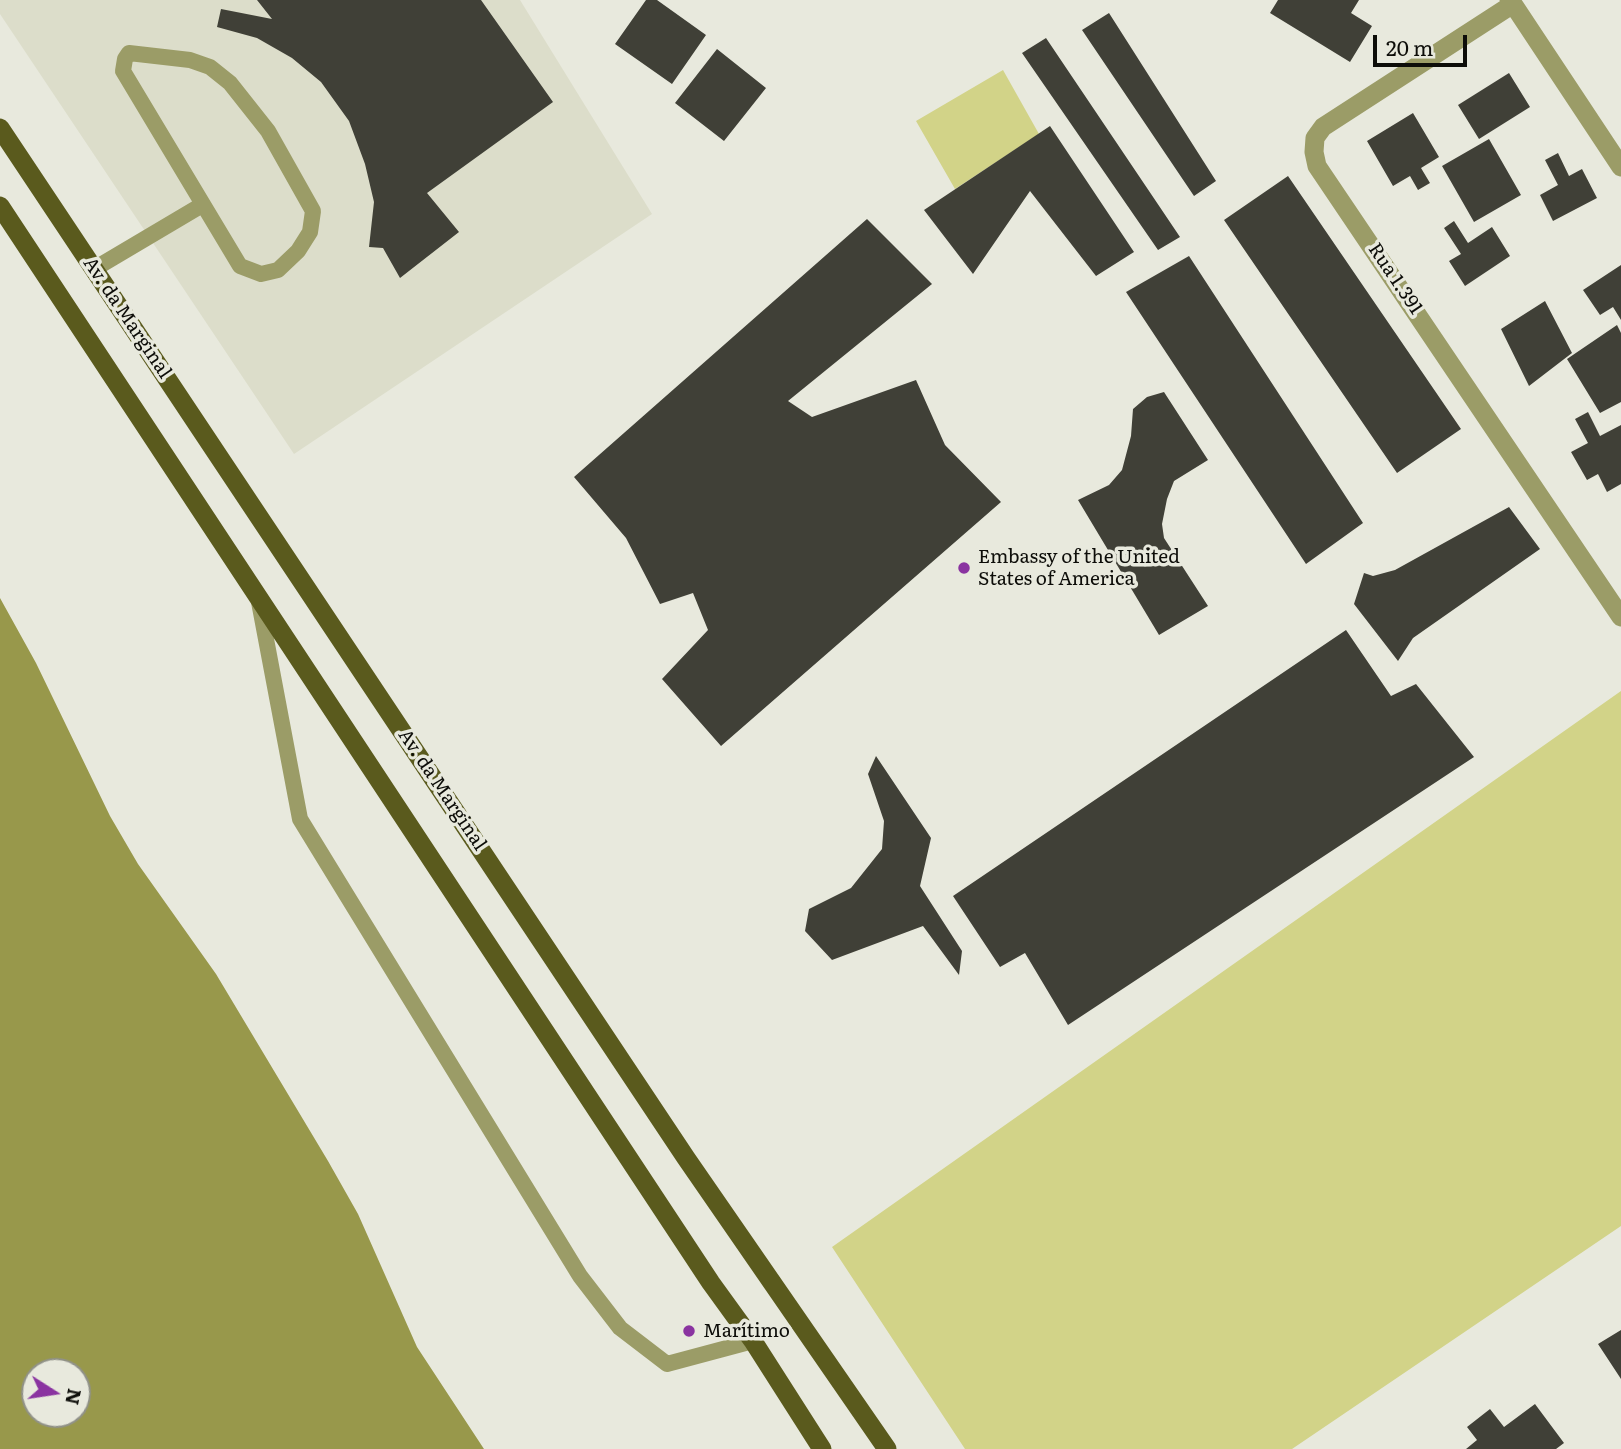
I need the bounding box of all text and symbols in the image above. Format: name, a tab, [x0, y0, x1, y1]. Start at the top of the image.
scale bar	[1376, 21, 1470, 65]
text: 20 m	[1386, 31, 1433, 62]
street label: Rua 1.391	[1363, 239, 1427, 319]
street label: Av. da Marginal	[78, 253, 176, 383]
place label: Embassy of the United States of America	[978, 546, 1180, 590]
marker: Embassy of the United States of America	[956, 560, 972, 576]
street label: Av. da Marginal	[393, 725, 491, 855]
place label: Marítimo	[703, 1320, 790, 1342]
marker: Marítimo	[681, 1323, 697, 1339]
north arrow	[21, 1358, 91, 1428]
text: N	[59, 1386, 90, 1408]

